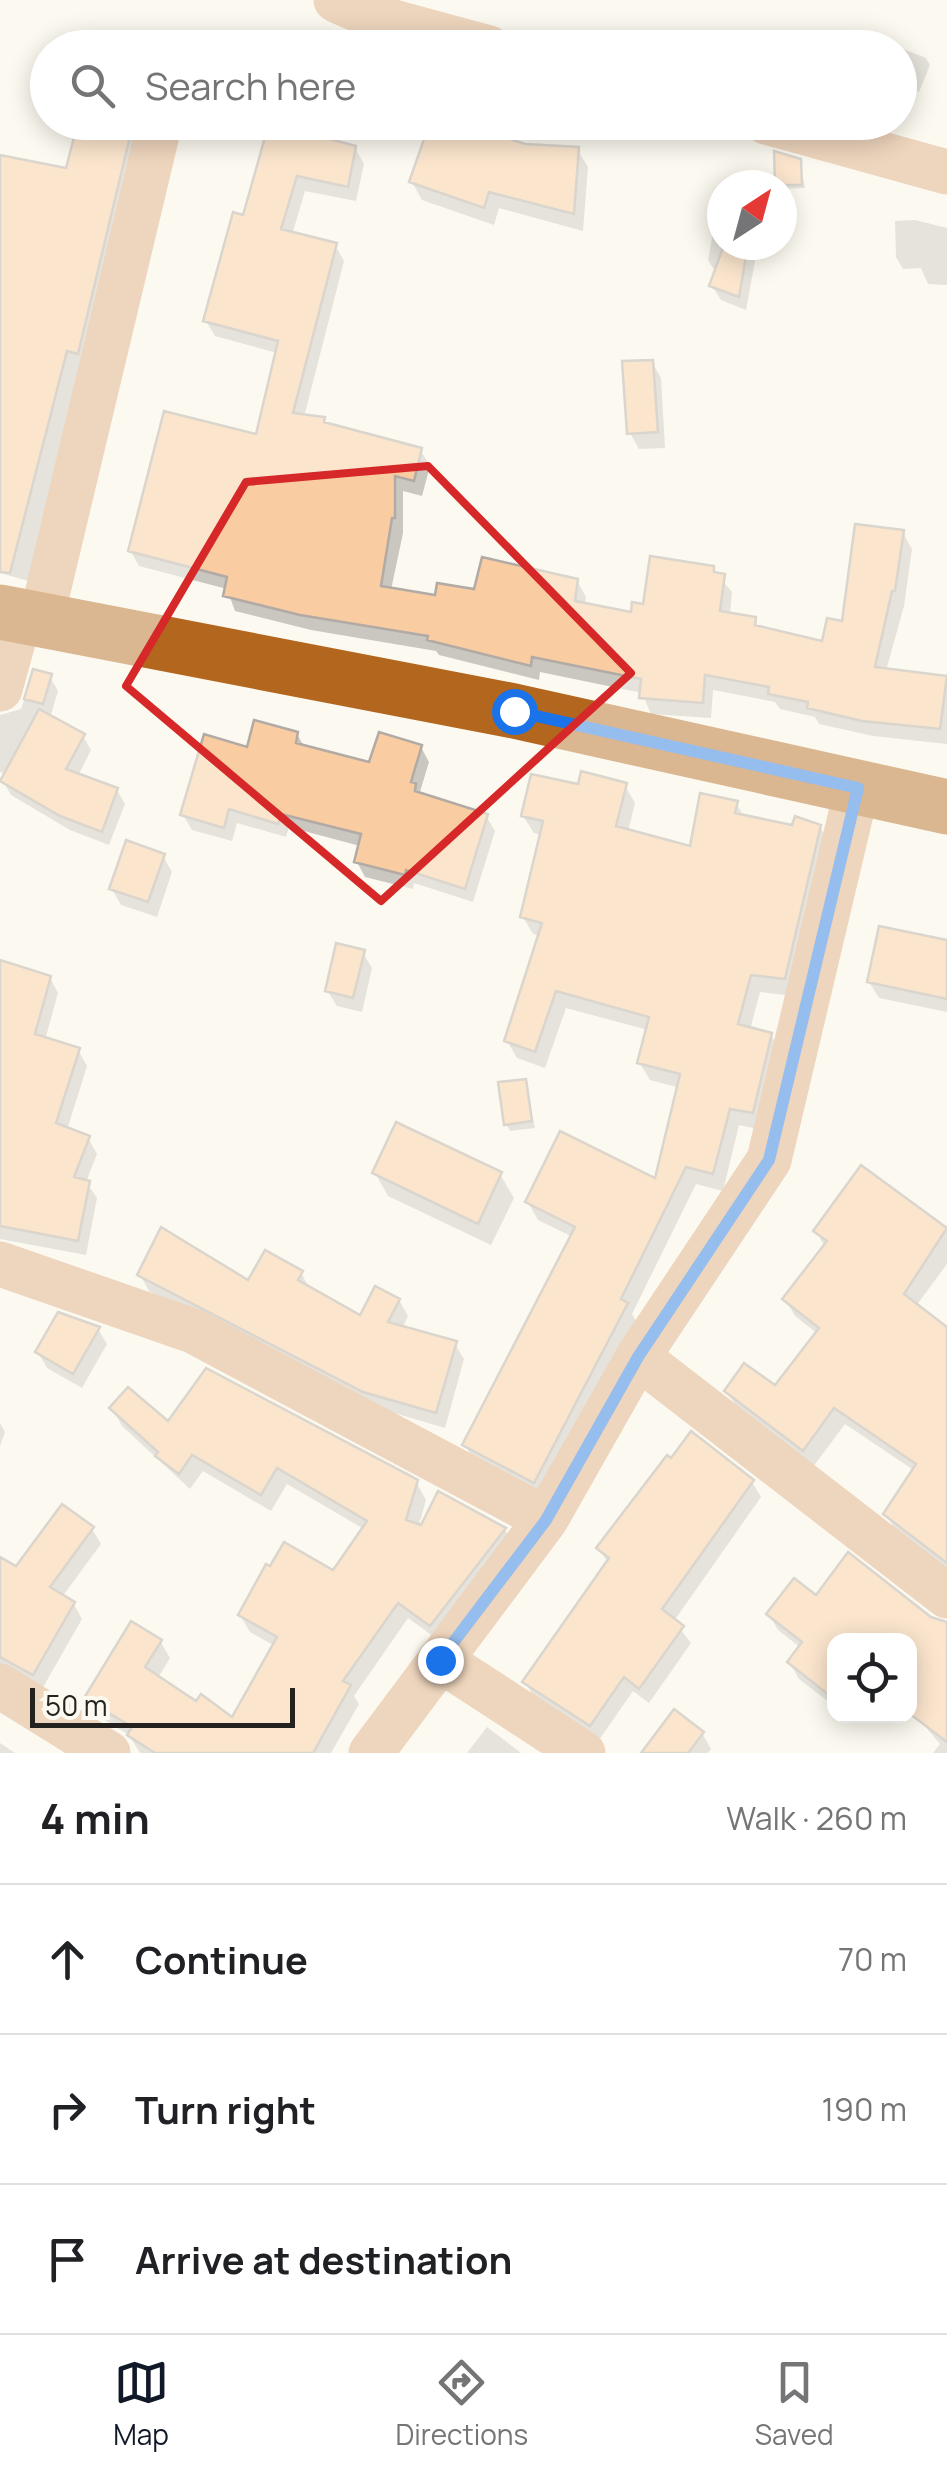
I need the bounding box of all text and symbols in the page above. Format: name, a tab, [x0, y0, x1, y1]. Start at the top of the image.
search box	[30, 30, 917, 140]
icon: search	[65, 58, 120, 113]
text: Search here	[145, 59, 356, 111]
north arrow	[707, 170, 797, 260]
route start	[492, 689, 538, 735]
map controls	[827, 1633, 917, 1723]
button: locate	[827, 1633, 917, 1723]
route end	[418, 1638, 464, 1684]
scale bar	[30, 1683, 295, 1728]
text: 50 m	[45, 1686, 108, 1724]
text: 4 min	[40, 1789, 150, 1847]
text: Walk · 260 m	[726, 1796, 907, 1840]
icon: ahead	[40, 1932, 95, 1987]
text: Continue	[135, 1933, 308, 1985]
text: 70 m	[838, 1937, 907, 1981]
icon: right	[40, 2082, 95, 2137]
text: Turn right	[135, 2083, 316, 2135]
text: 190 m	[822, 2087, 907, 2131]
icon: arrive	[40, 2232, 95, 2287]
text: Arrive at destination	[135, 2233, 512, 2285]
tab: Map	[113, 2355, 169, 2453]
tab: Directions	[396, 2355, 528, 2453]
tab: Saved	[755, 2355, 834, 2453]

